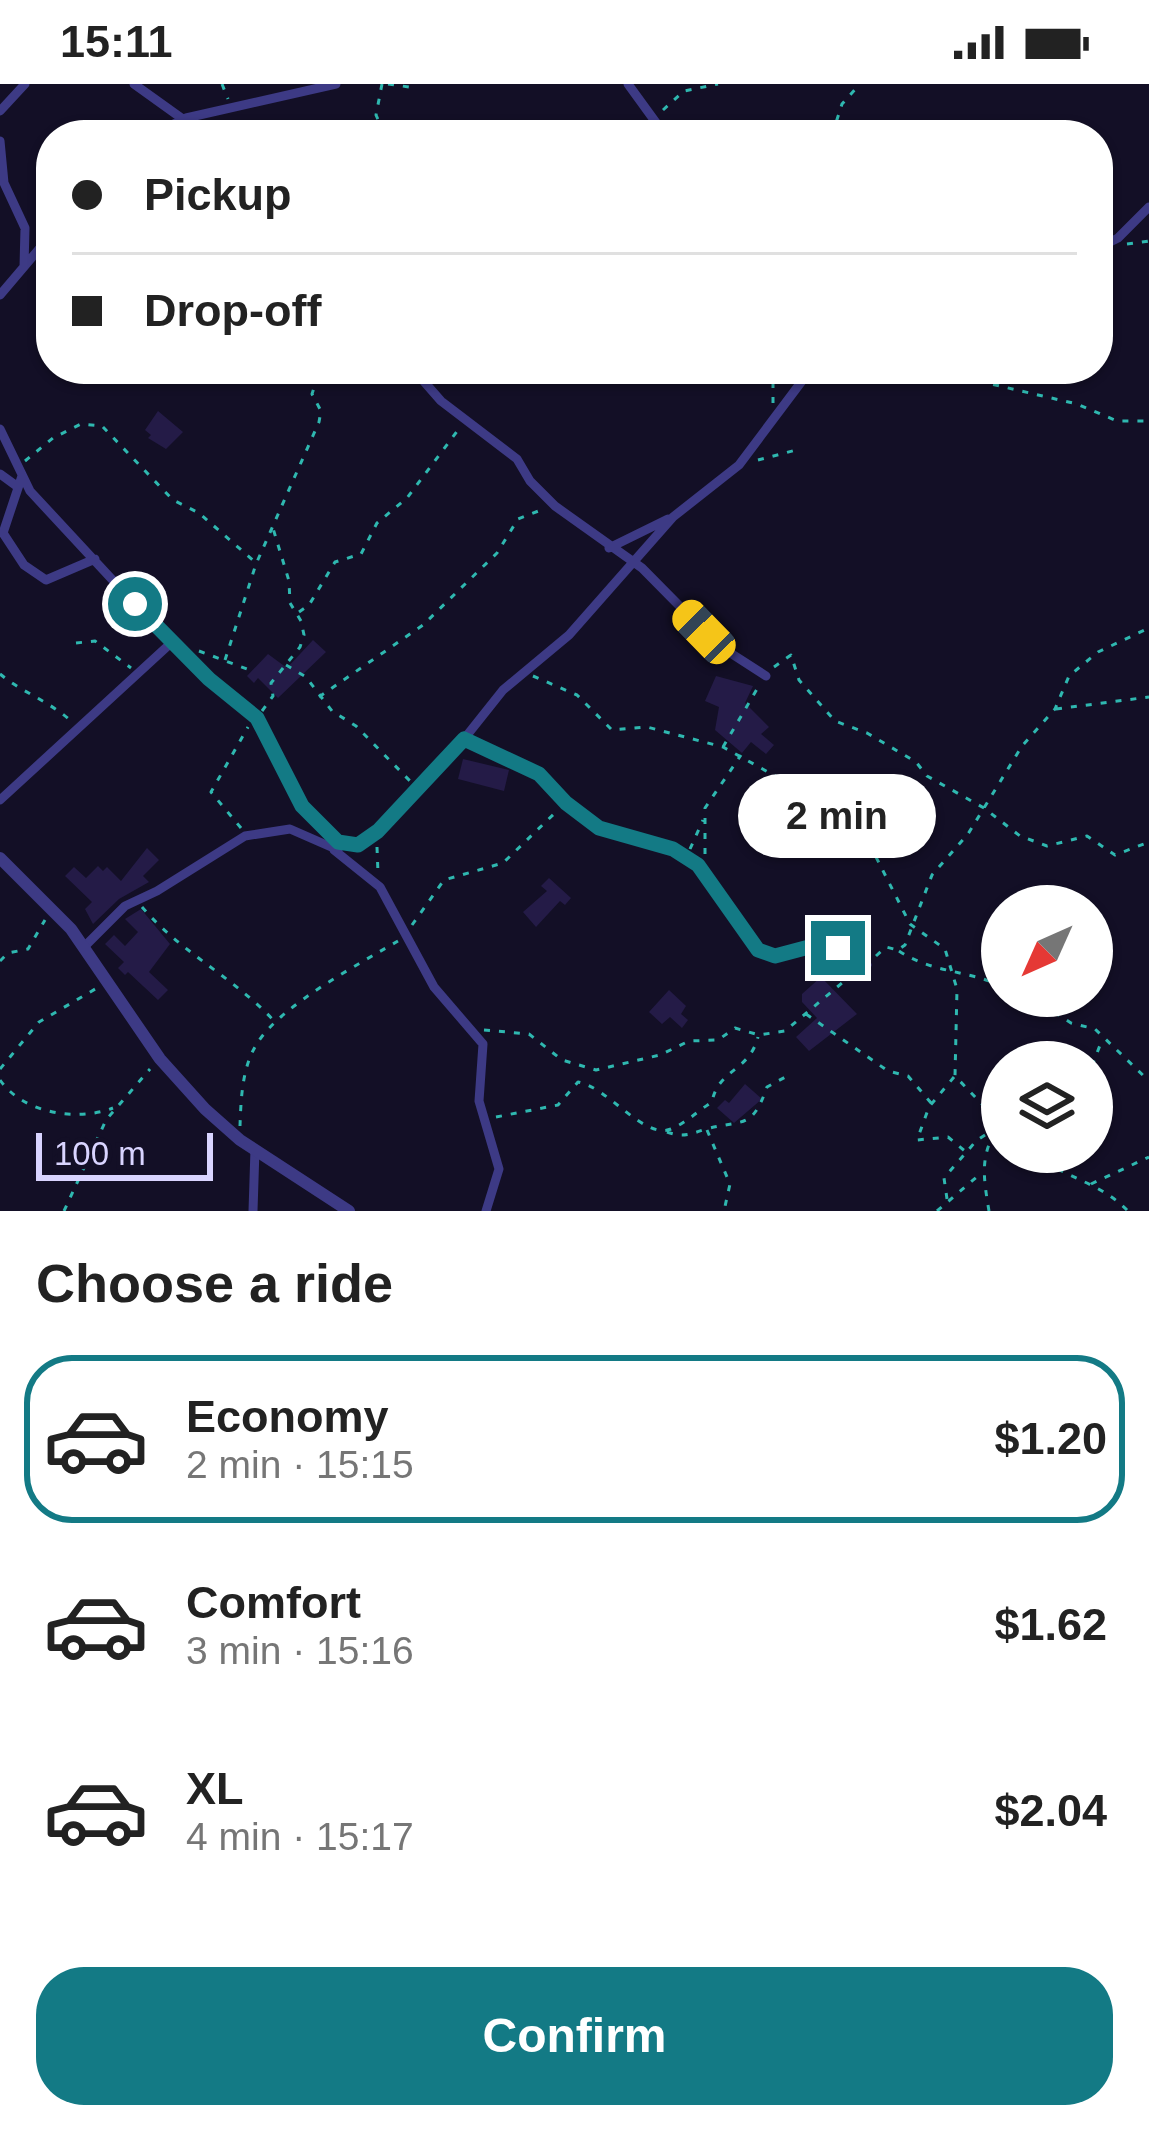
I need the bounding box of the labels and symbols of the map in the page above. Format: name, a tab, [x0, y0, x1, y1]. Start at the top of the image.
route start	[108, 577, 162, 631]
car	[666, 594, 742, 670]
callout: 2 min	[739, 774, 937, 858]
north arrow	[981, 885, 1113, 1017]
route end	[811, 921, 865, 975]
scale bar	[36, 1127, 213, 1180]

